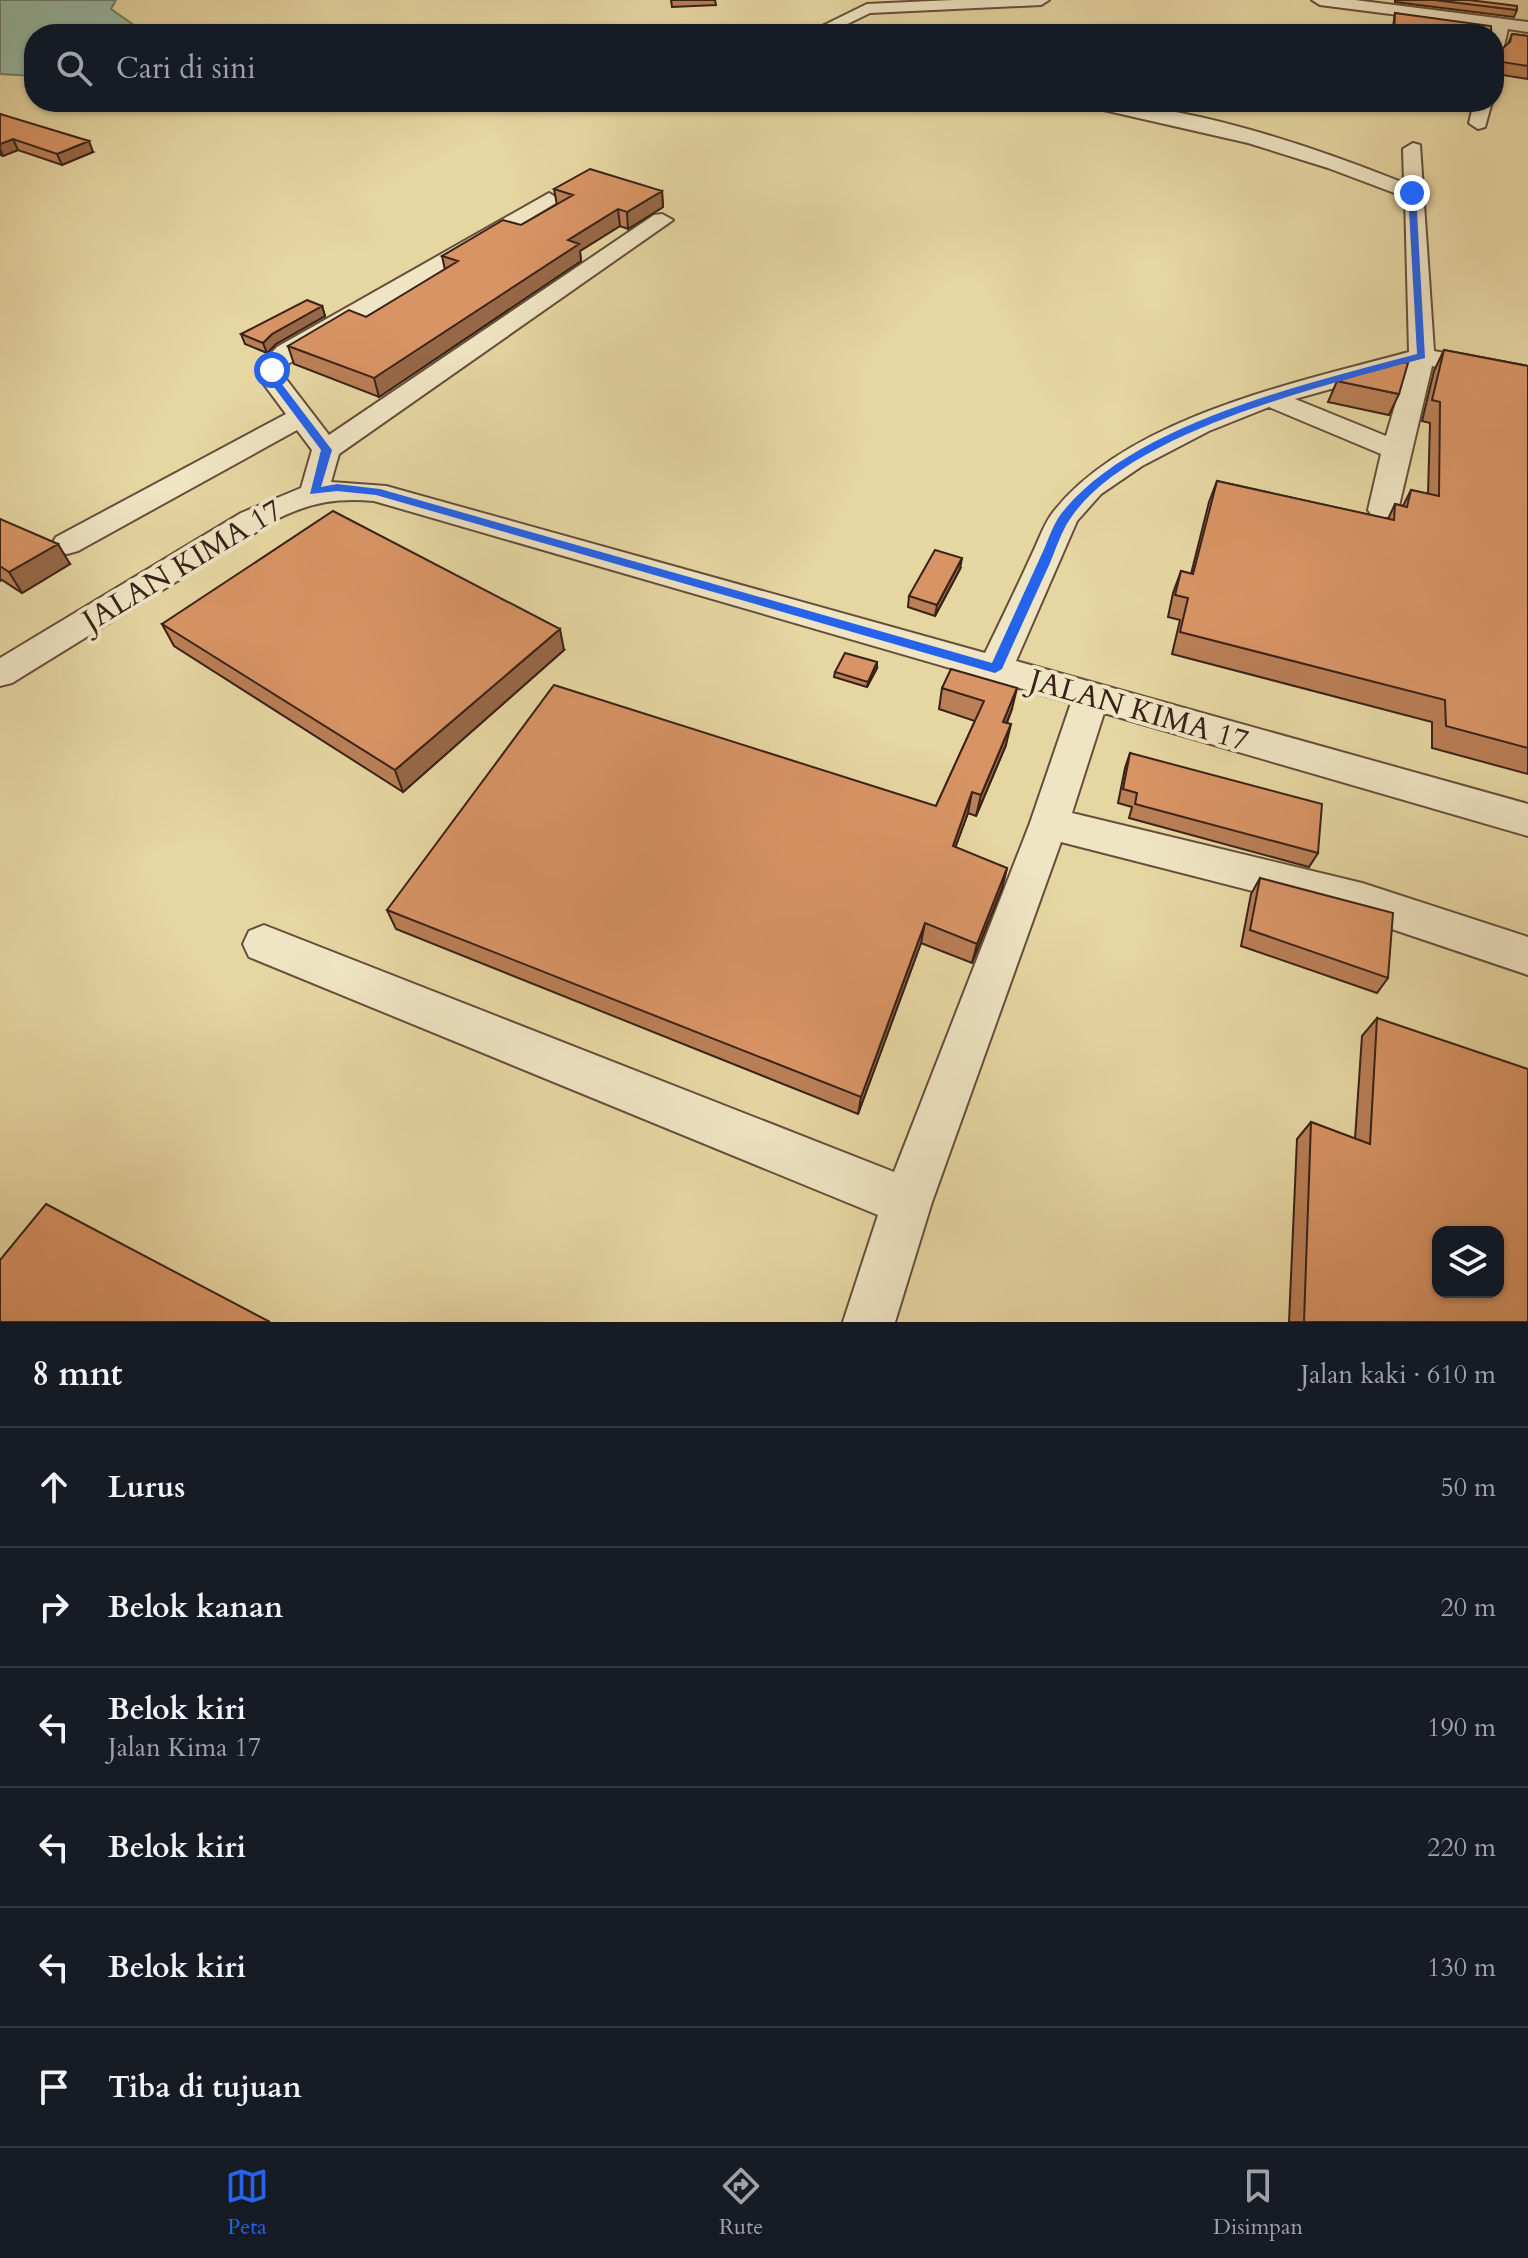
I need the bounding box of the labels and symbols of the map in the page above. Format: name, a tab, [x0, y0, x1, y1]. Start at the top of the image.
route end	[1394, 175, 1430, 211]
route start	[254, 352, 290, 388]
street label: JALAN KIMA 17	[72, 490, 290, 643]
street label: JALAN KIMA 17	[1021, 659, 1253, 761]

